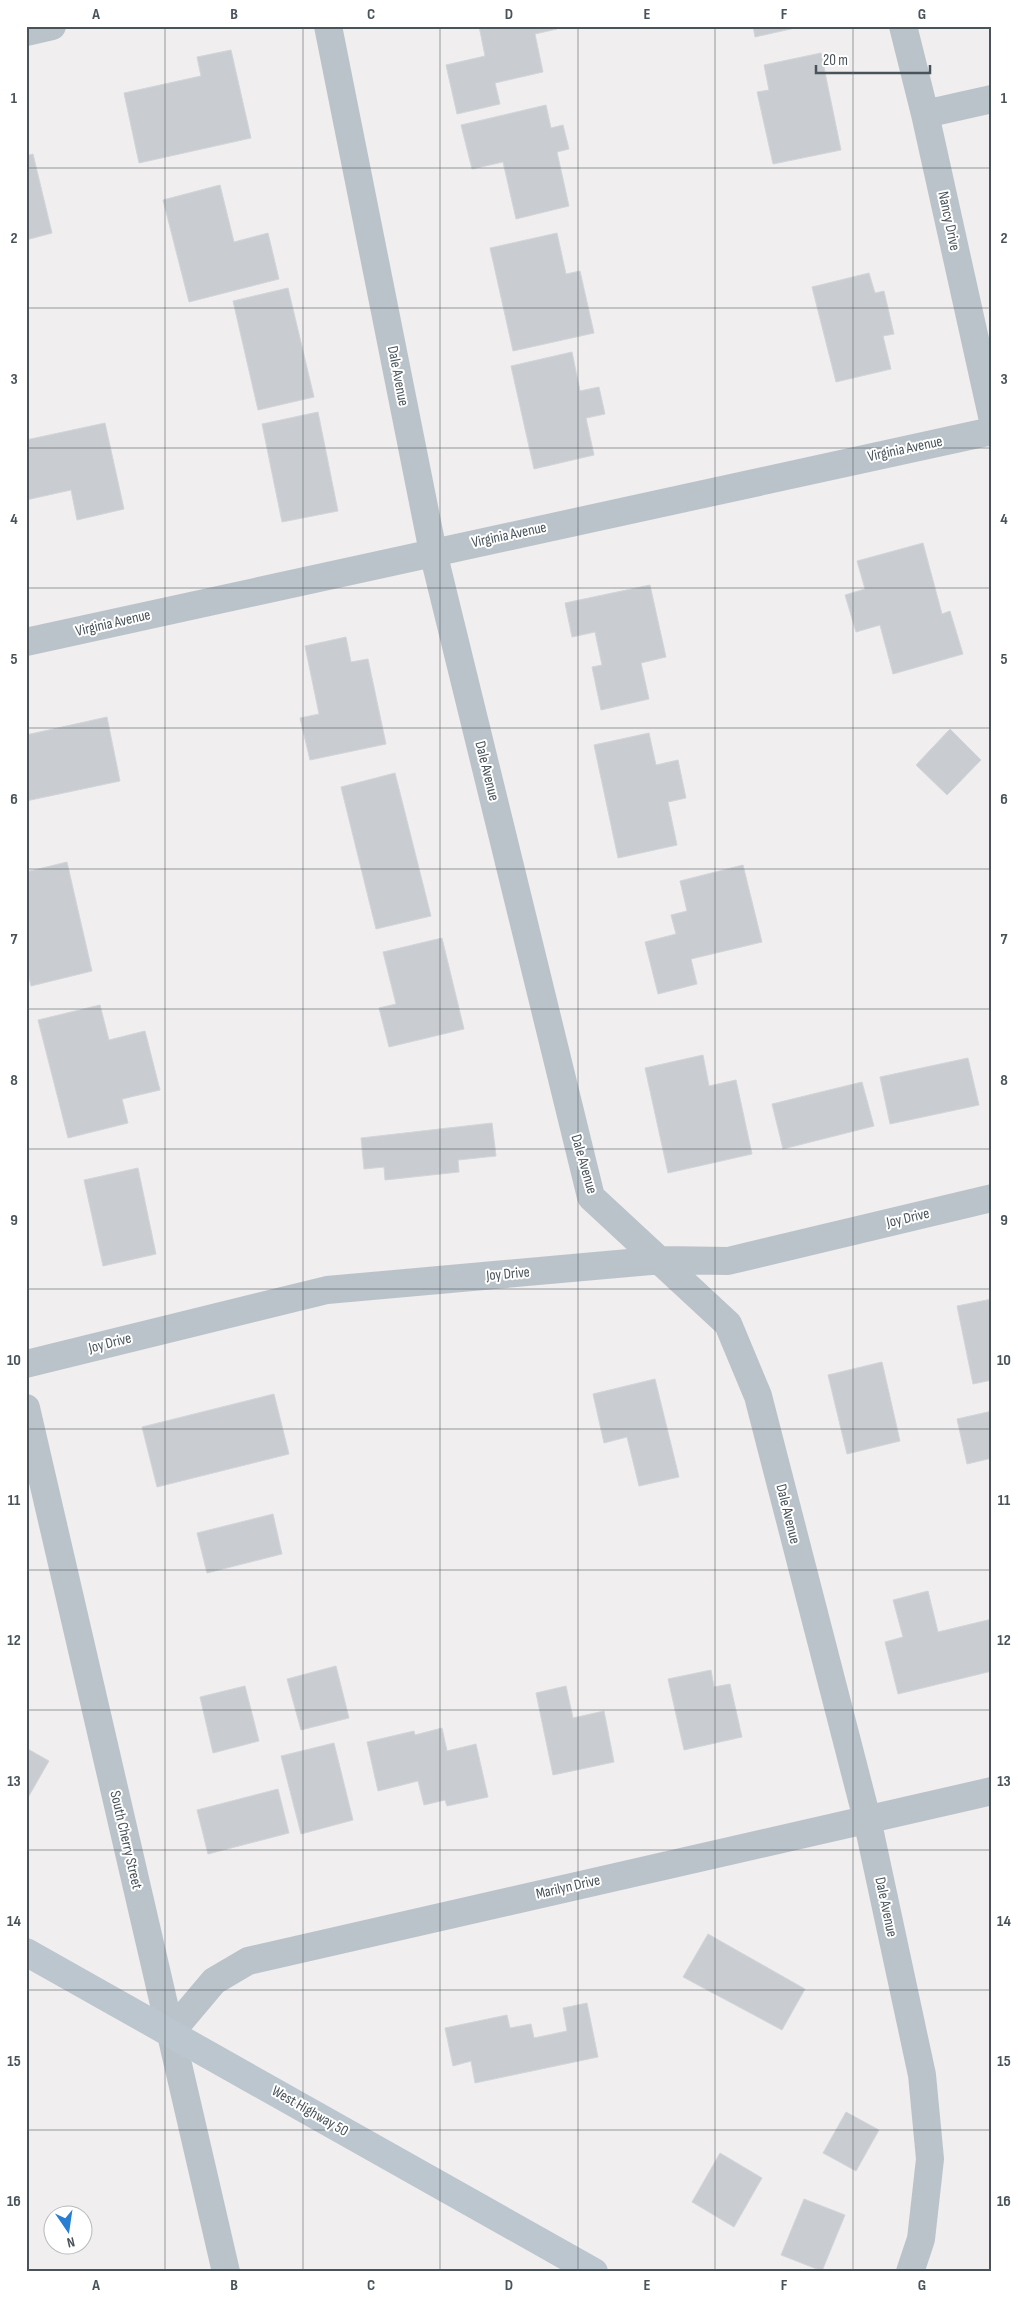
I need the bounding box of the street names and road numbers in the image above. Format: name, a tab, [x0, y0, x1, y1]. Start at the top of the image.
street label: Nancy Drive	[933, 190, 965, 252]
street label: Dale Avenue	[383, 344, 413, 408]
street label: Virginia Avenue	[866, 432, 944, 466]
street label: Virginia Avenue	[470, 518, 548, 552]
street label: Virginia Avenue	[74, 605, 152, 641]
street label: Dale Avenue	[470, 739, 504, 803]
street label: Dale Avenue	[566, 1132, 602, 1196]
street label: Joy Drive	[884, 1204, 931, 1232]
street label: Joy Drive	[484, 1263, 531, 1285]
street label: Joy Drive	[86, 1329, 133, 1358]
street label: Dale Avenue	[771, 1482, 805, 1546]
street label: South Cherry Street	[105, 1789, 147, 1892]
street label: Marilyn Drive	[534, 1870, 602, 1904]
street label: Dale Avenue	[870, 1875, 902, 1939]
street label: West Highway 50	[268, 2081, 352, 2141]

